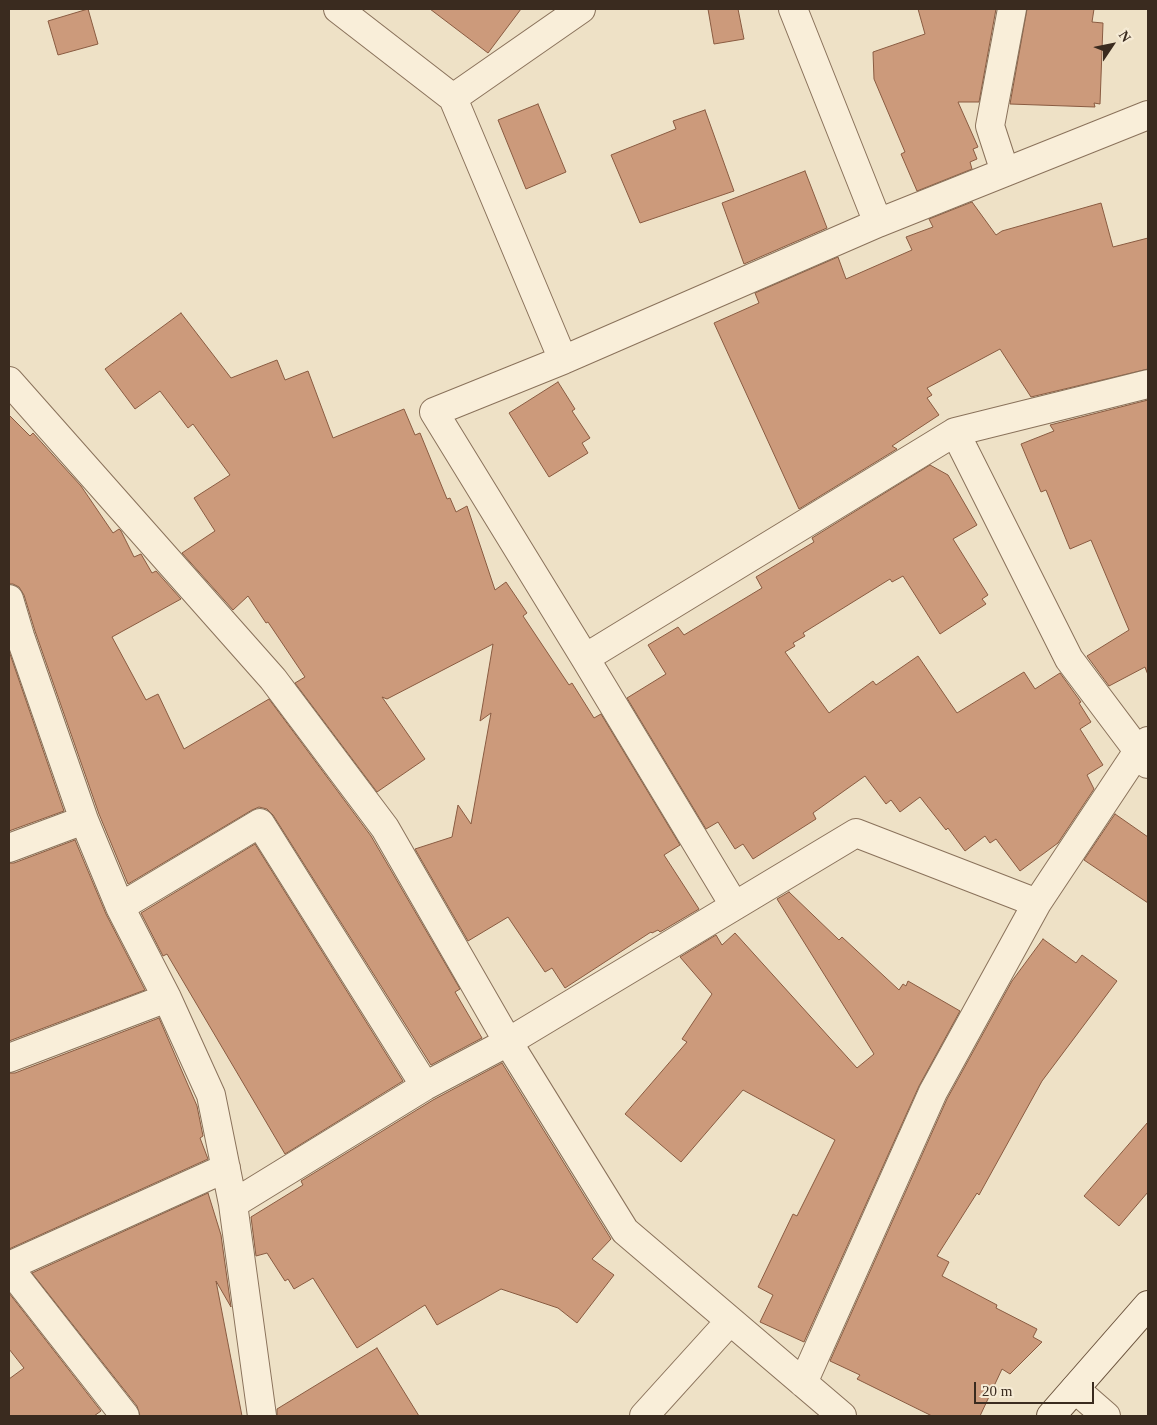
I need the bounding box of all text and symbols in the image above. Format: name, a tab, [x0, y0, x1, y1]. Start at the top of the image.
north arrow	[1087, 20, 1137, 70]
text: N	[1116, 28, 1134, 45]
scale bar	[977, 1372, 1097, 1404]
text: 20 m	[982, 1383, 1012, 1399]

